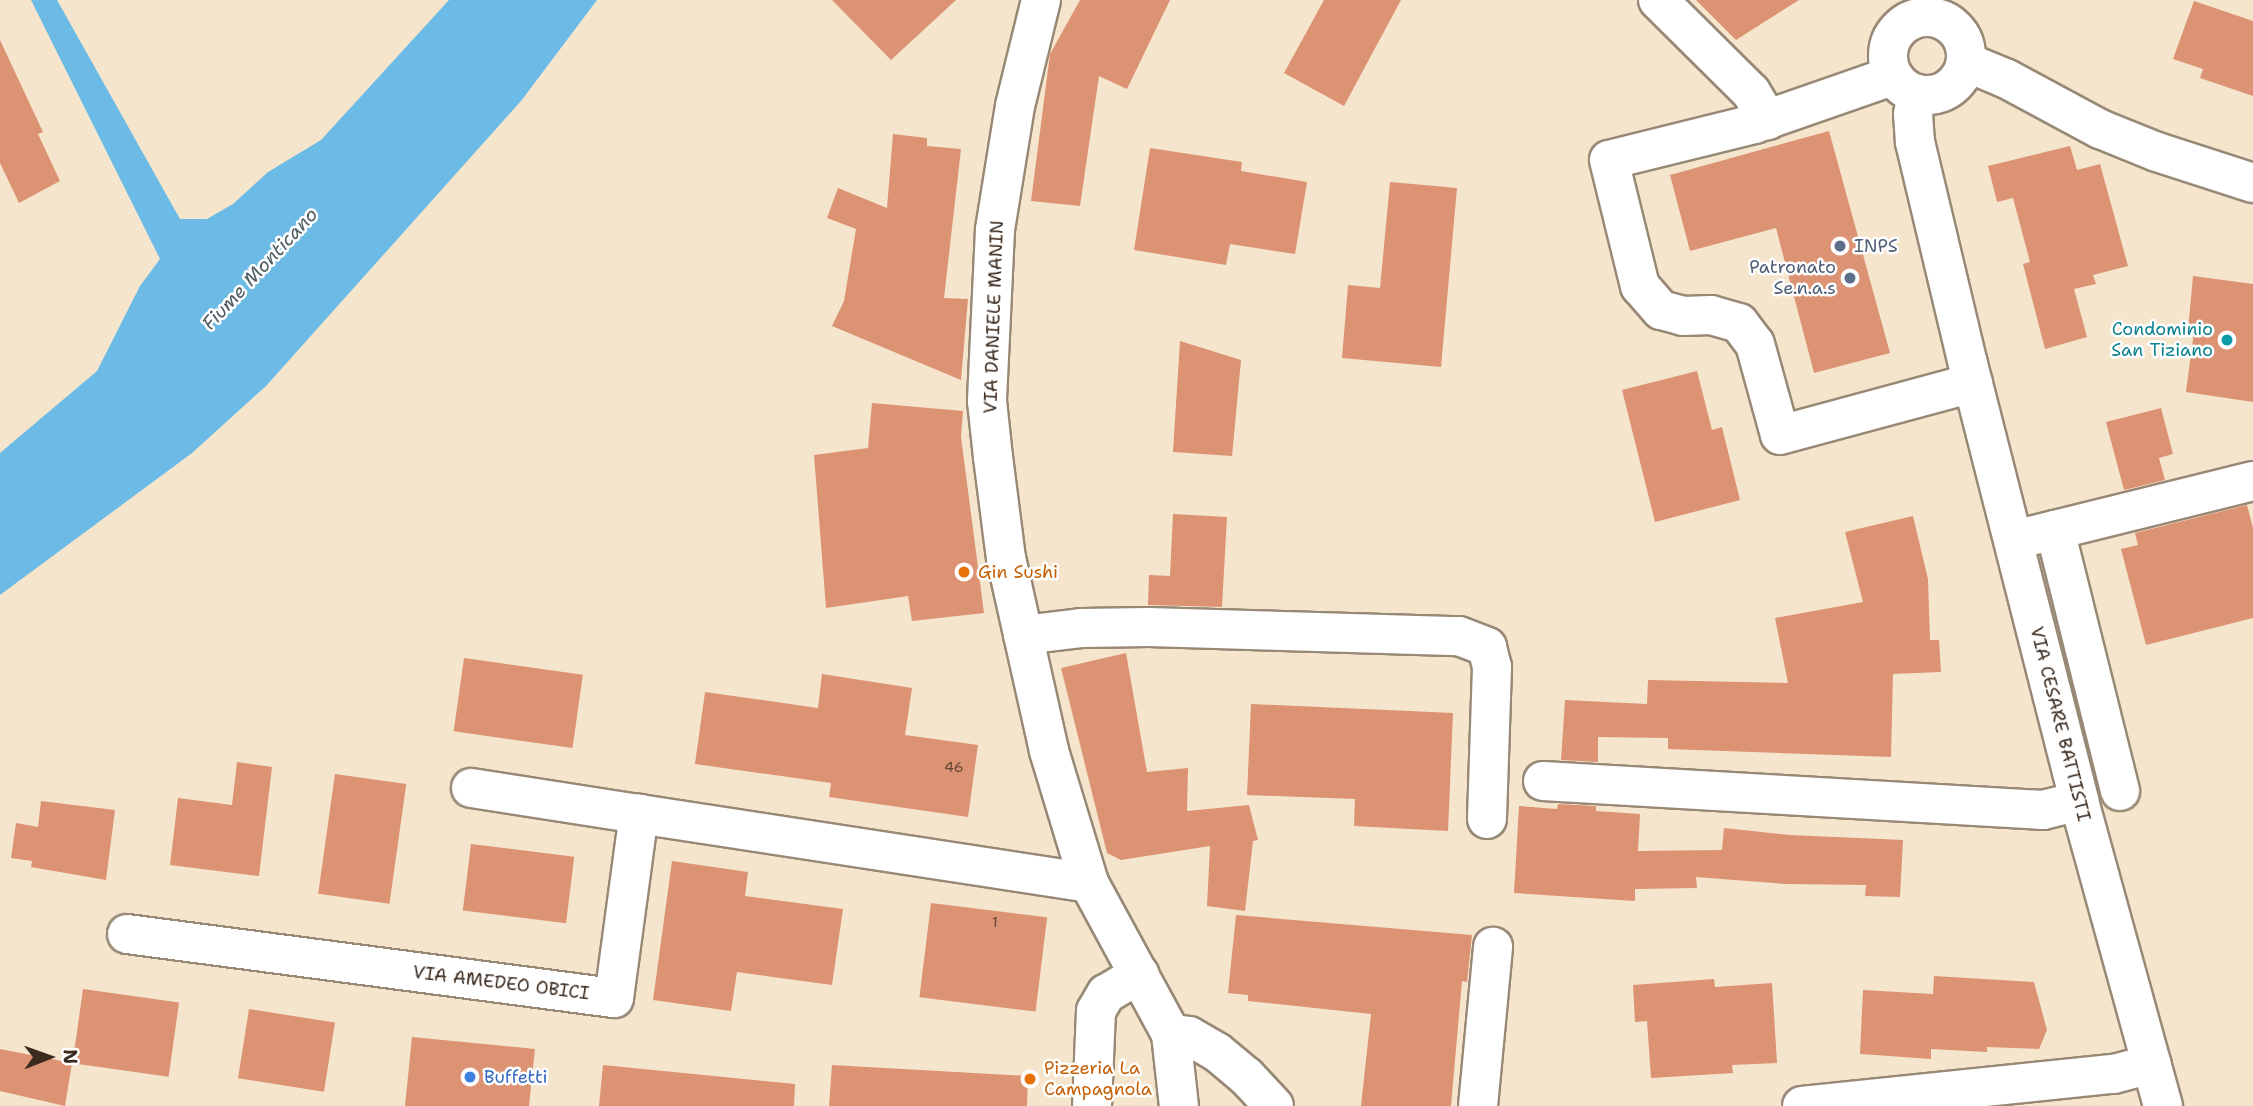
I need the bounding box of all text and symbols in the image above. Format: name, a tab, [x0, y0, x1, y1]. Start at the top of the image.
water label: Fiume Monticano	[197, 203, 323, 335]
street label: VIA DANIELE MANIN	[980, 220, 1008, 414]
place label: INPS	[1854, 235, 1898, 257]
marker: INPS	[1832, 238, 1848, 254]
place label: Patronato Se.n.a.s	[1749, 257, 1836, 300]
marker: Patronato Se.n.a.s	[1842, 270, 1858, 286]
place label: Condominio San Tiziano	[2111, 319, 2213, 362]
marker: Condominio San Tiziano	[2219, 332, 2235, 348]
place label: Gin Sushi	[978, 561, 1058, 583]
marker: Gin Sushi	[956, 564, 972, 580]
street label: VIA CESARE BATTISTI	[2025, 624, 2095, 824]
house number: 46	[944, 759, 964, 775]
house number: 1	[992, 914, 998, 930]
street label: VIA AMEDEO OBICI	[412, 961, 590, 1005]
north arrow	[14, 1022, 84, 1092]
text: N	[58, 1049, 83, 1064]
place label: Pizzeria La Campagnola	[1044, 1058, 1152, 1100]
place label: Buffetti	[484, 1066, 548, 1088]
marker: Buffetti	[462, 1069, 478, 1085]
marker: Pizzeria La Campagnola	[1022, 1071, 1038, 1087]

